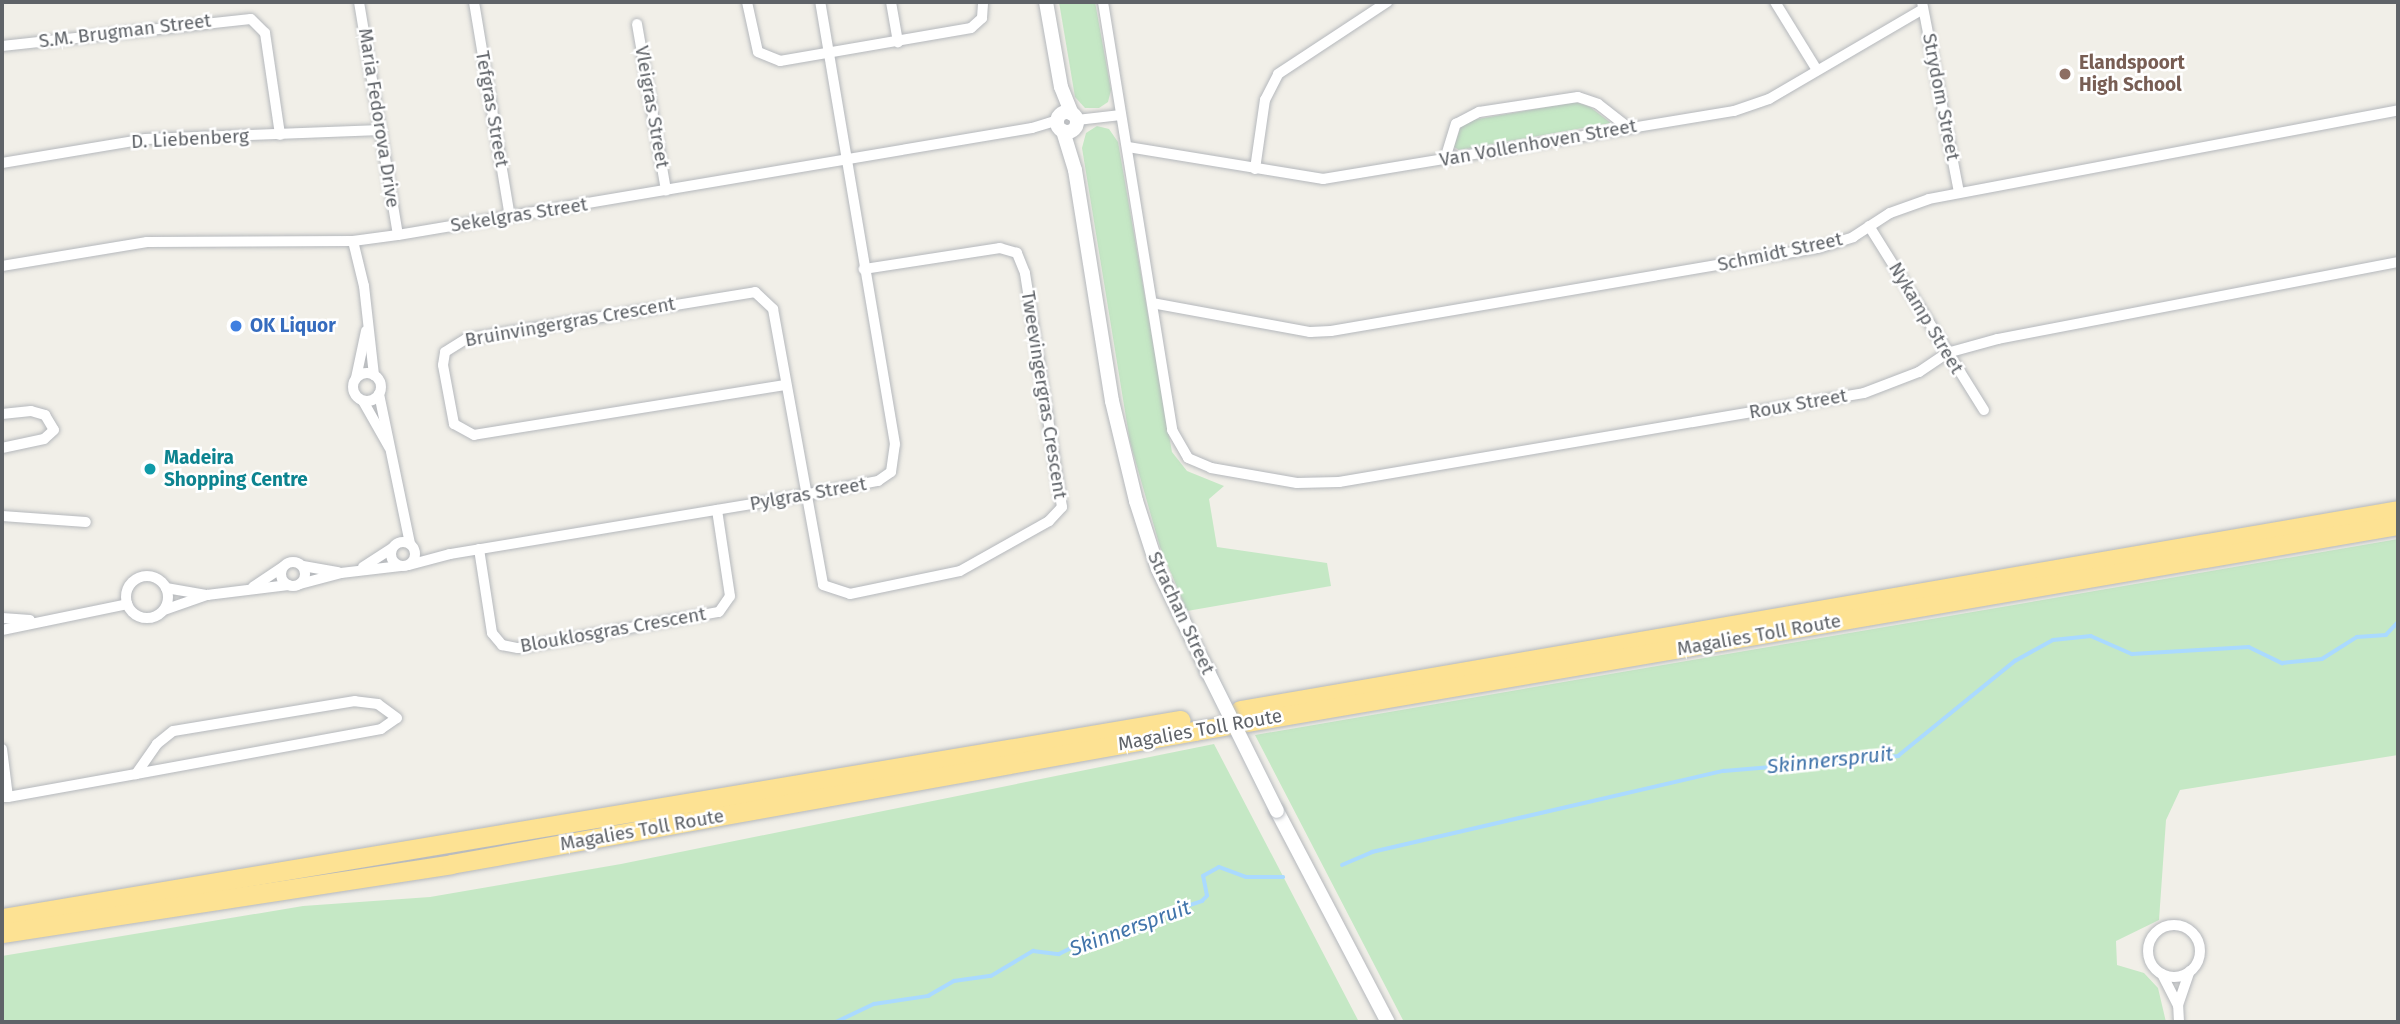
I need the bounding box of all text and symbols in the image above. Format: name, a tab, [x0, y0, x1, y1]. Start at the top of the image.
street label: S.M. Brugman Street	[38, 9, 212, 53]
street label: Maria Fedorova Drive	[354, 27, 404, 209]
street label: Strydom Street	[1917, 31, 1965, 163]
street label: Vleigras Street	[630, 44, 674, 170]
street label: Tefgras Street	[471, 49, 513, 169]
place label: Elandspoort High School	[2079, 52, 2185, 96]
marker: Elandspoort High School	[2057, 66, 2073, 82]
street label: Van Vollenhoven Street	[1438, 114, 1638, 172]
street label: D. Liebenberg	[130, 125, 250, 153]
street label: Sekelgras Street	[449, 193, 589, 237]
street label: Schmidt Street	[1716, 228, 1844, 276]
street label: Nykamp Street	[1884, 258, 1968, 378]
street label: Tweevingergras Crescent	[1016, 289, 1072, 501]
street label: Bruinvingergras Crescent	[463, 292, 677, 352]
place label: OK Liquor	[250, 315, 336, 337]
marker: OK Liquor	[228, 318, 244, 334]
street label: Roux Street	[1747, 384, 1849, 424]
place label: Madeira Shopping Centre	[164, 447, 308, 491]
marker: Madeira Shopping Centre	[142, 461, 158, 477]
street label: Pylgras Street	[748, 473, 868, 515]
street label: Strachan Street	[1143, 548, 1219, 678]
street label: Blouklosgras Crescent	[518, 602, 708, 658]
street label: Magalies Toll Route	[1675, 609, 1843, 661]
street label: Magalies Toll Route	[1116, 704, 1284, 756]
water label: Skinnerspruit	[1766, 741, 1894, 779]
street label: Magalies Toll Route	[558, 804, 726, 856]
water label: Skinnerspruit	[1066, 894, 1194, 962]

